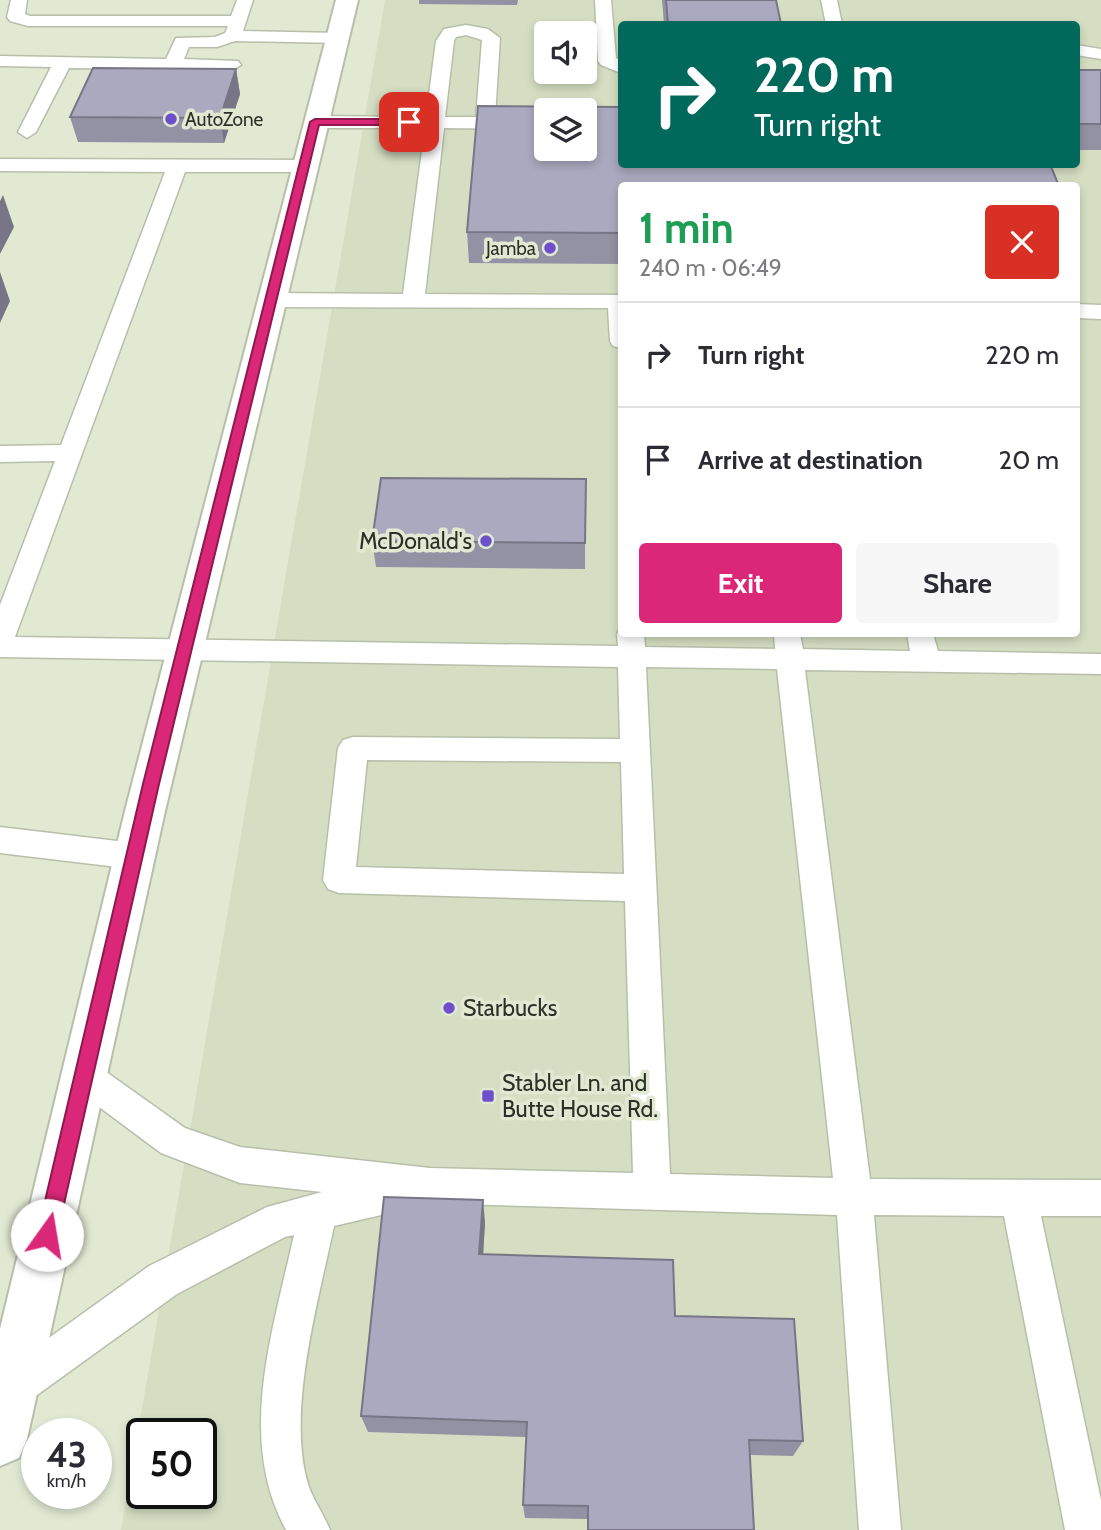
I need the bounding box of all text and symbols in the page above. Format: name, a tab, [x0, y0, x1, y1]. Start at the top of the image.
map controls	[534, 21, 597, 161]
button: sound	[534, 21, 597, 84]
text: 220 m	[754, 45, 894, 104]
icon: right	[639, 49, 730, 140]
pin	[379, 92, 439, 152]
button: layers	[534, 98, 597, 161]
icon: arrive	[390, 103, 428, 141]
text: Turn right	[754, 105, 881, 144]
place label: AutoZone	[185, 108, 264, 131]
marker: AutoZone	[163, 111, 179, 127]
text: 1 min	[639, 202, 734, 254]
button: close	[985, 205, 1059, 279]
place label: Jamba	[485, 237, 536, 260]
marker: Jamba	[542, 240, 558, 256]
text: 240 m · 06:49	[639, 254, 782, 282]
icon: right	[639, 336, 677, 374]
text: Turn right	[698, 339, 804, 371]
text: 220 m	[985, 339, 1059, 371]
icon: arrive	[639, 441, 677, 479]
text: Arrive at destination	[698, 444, 923, 476]
text: 20 m	[999, 444, 1059, 476]
place label: McDonald's	[359, 527, 472, 555]
marker: McDonald's	[478, 533, 494, 549]
button: Exit	[639, 543, 842, 623]
button: Share	[856, 543, 1059, 623]
place label: Starbucks	[463, 994, 557, 1022]
marker: Starbucks	[441, 1000, 457, 1016]
place label: Stabler Ln. and Butte House Rd.	[502, 1069, 658, 1123]
marker: Stabler Ln. and Butte House Rd.	[480, 1088, 496, 1104]
position arrow	[10, 1198, 84, 1272]
speed limit sign: 50	[126, 1418, 217, 1509]
text: 43	[46, 1433, 87, 1476]
text: km/h	[47, 1470, 86, 1492]

